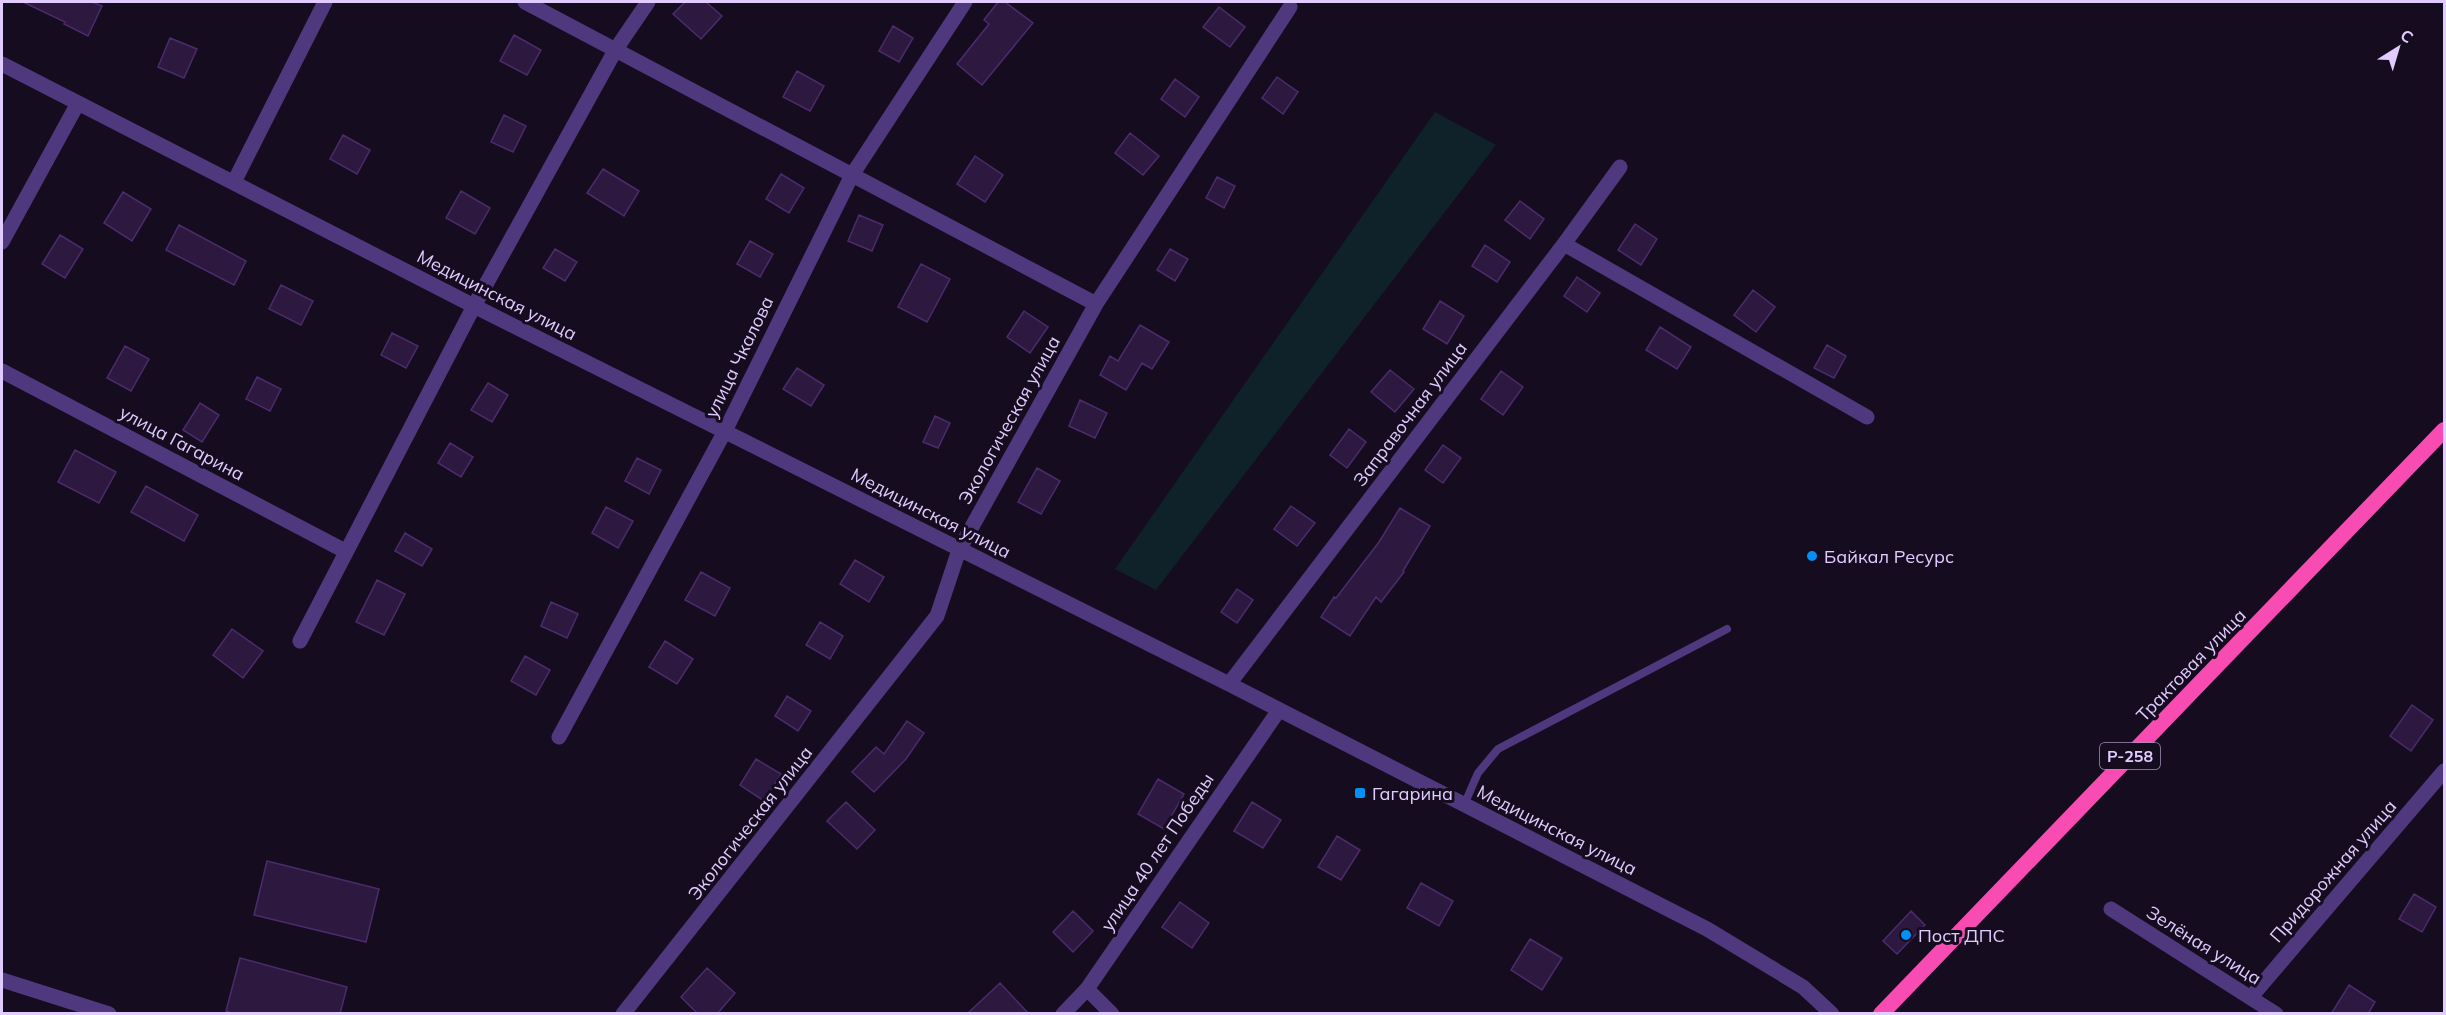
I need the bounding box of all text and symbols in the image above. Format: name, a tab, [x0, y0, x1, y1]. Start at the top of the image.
north arrow	[2368, 18, 2428, 78]
text: С	[2397, 25, 2417, 47]
street label: Медицинская улица	[413, 245, 581, 345]
street label: улица Чкалова	[700, 292, 778, 422]
street label: Экологическая улица	[953, 332, 1065, 508]
street label: Заправочная улица	[1348, 337, 1472, 491]
street label: улица Гагарина	[116, 400, 248, 486]
street label: Медицинская улица	[847, 463, 1015, 563]
place label: Байкал Ресурс	[1824, 545, 1954, 568]
marker: Байкал Ресурс	[1805, 549, 1819, 563]
street label: Трактовая улица	[2131, 604, 2251, 726]
street label: Экологическая улица	[683, 741, 817, 905]
road number: Р-258	[2100, 743, 2160, 769]
street label: улица 40 лет Победы	[1095, 769, 1219, 935]
street label: Медицинская улица	[1473, 780, 1641, 880]
place label: Гагарина	[1372, 782, 1453, 805]
marker: Гагарина	[1353, 786, 1367, 800]
street label: Придорожная улица	[2265, 795, 2401, 947]
street label: Зелёная улица	[2142, 901, 2266, 989]
place label: Пост ДПС	[1918, 924, 2005, 947]
marker: Пост ДПС	[1899, 928, 1913, 942]

